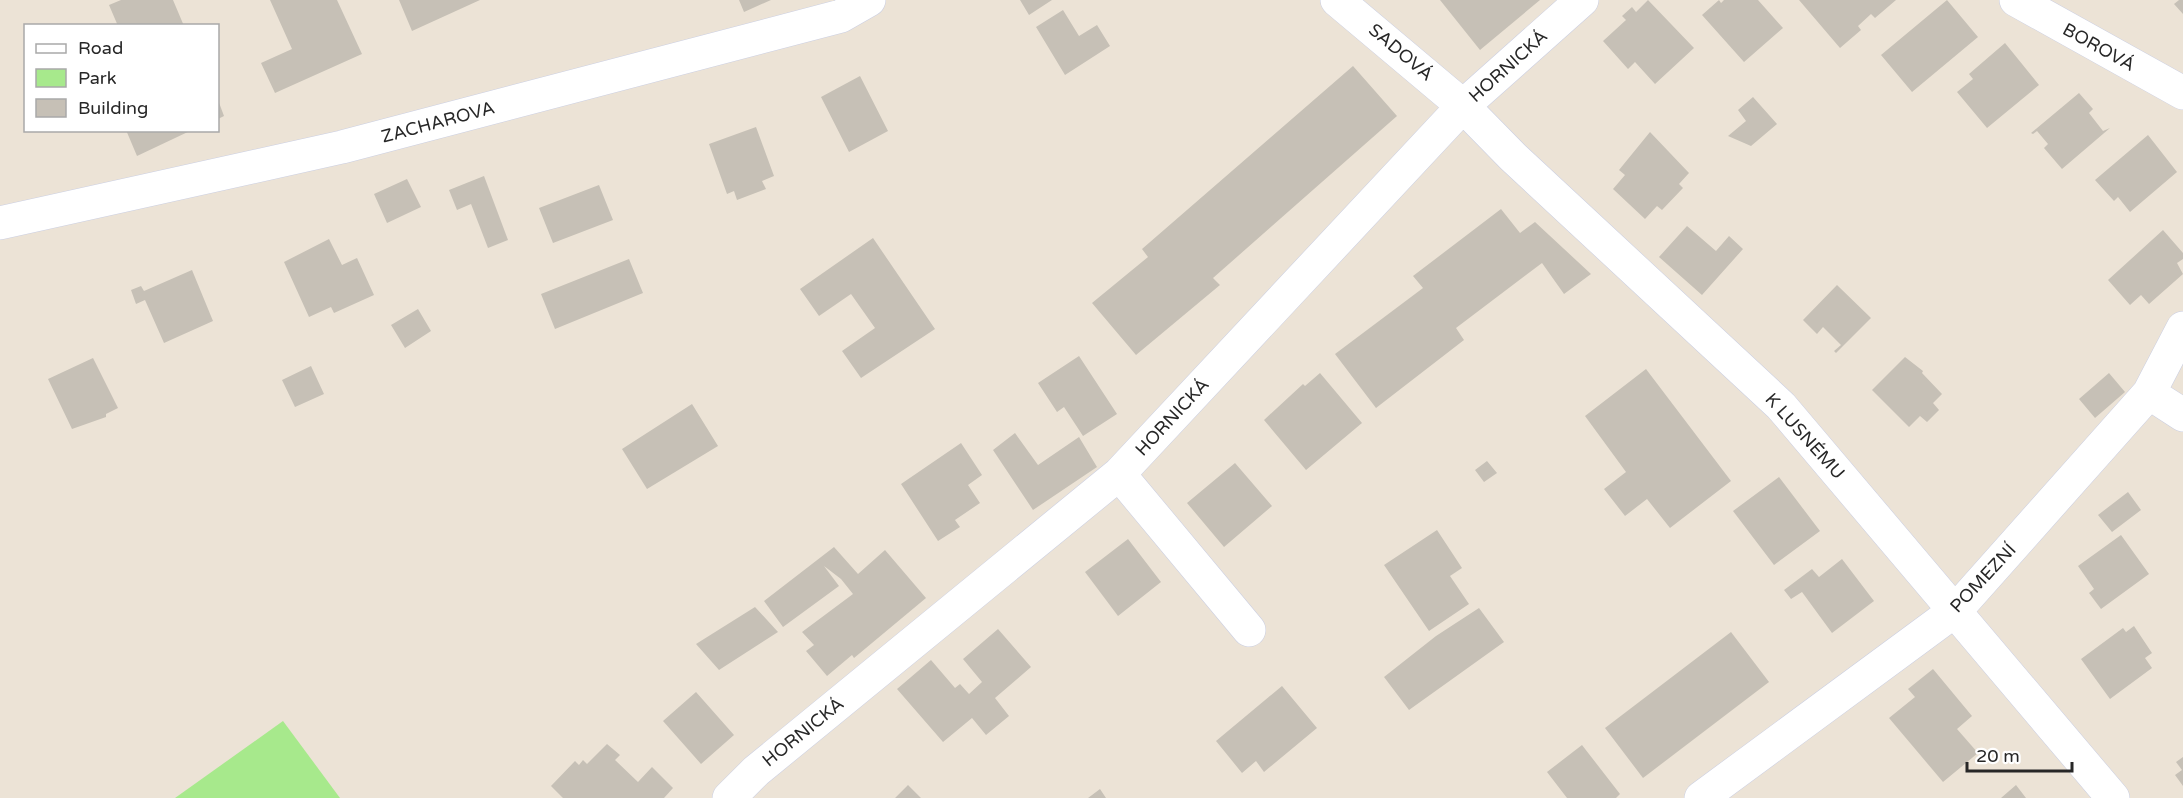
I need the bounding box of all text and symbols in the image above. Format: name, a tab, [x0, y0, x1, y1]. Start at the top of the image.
street label: BOROVÁ	[2059, 18, 2139, 76]
street label: SADOVÁ	[1364, 19, 1438, 85]
legend	[24, 24, 219, 132]
street label: HORNICKÁ	[1464, 25, 1552, 107]
text: Road	[78, 37, 123, 59]
text: Park	[78, 67, 117, 89]
street label: ZACHAROVA	[379, 96, 497, 148]
text: Building	[78, 97, 148, 119]
street label: HORNICKÁ	[1130, 374, 1214, 460]
street label: K LUSNÉMU	[1761, 388, 1849, 484]
street label: POMEZNÍ	[1945, 539, 2021, 617]
street label: HORNICKÁ	[758, 693, 848, 771]
scale bar	[1967, 735, 2072, 773]
text: 20 m	[1976, 745, 2020, 767]

